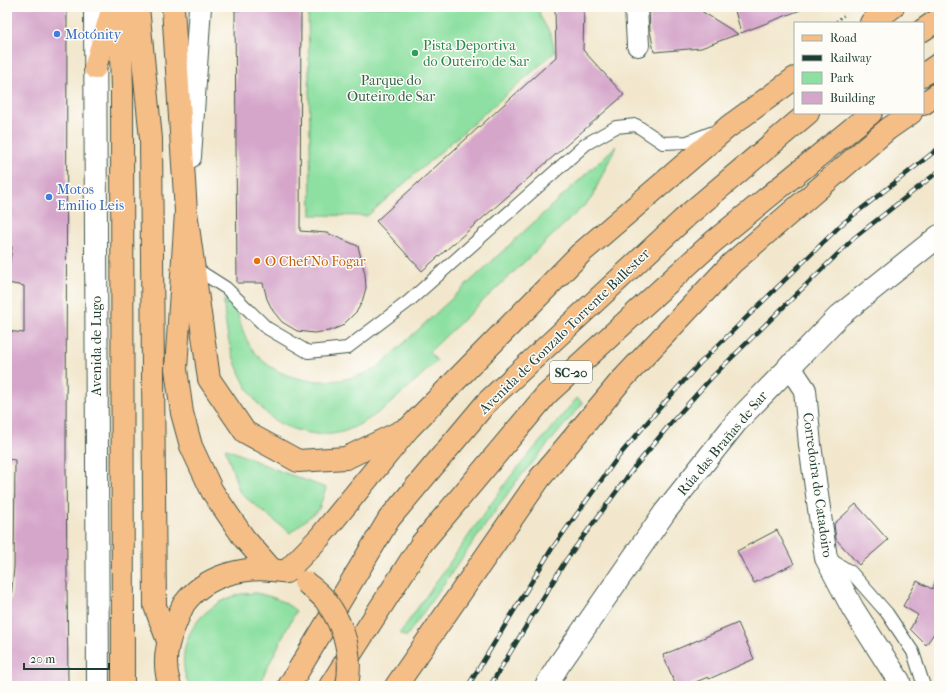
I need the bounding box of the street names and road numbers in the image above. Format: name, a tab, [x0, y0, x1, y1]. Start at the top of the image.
street label: Avenida de Gonzalo Torrente Ballester	[475, 245, 653, 418]
street label: Avenida de Lugo	[88, 296, 105, 397]
road number: SC-20	[550, 361, 592, 383]
street label: Rúa das Brañas de Sar	[674, 388, 771, 499]
street label: Corredoira do Catadoiro	[799, 412, 836, 559]

